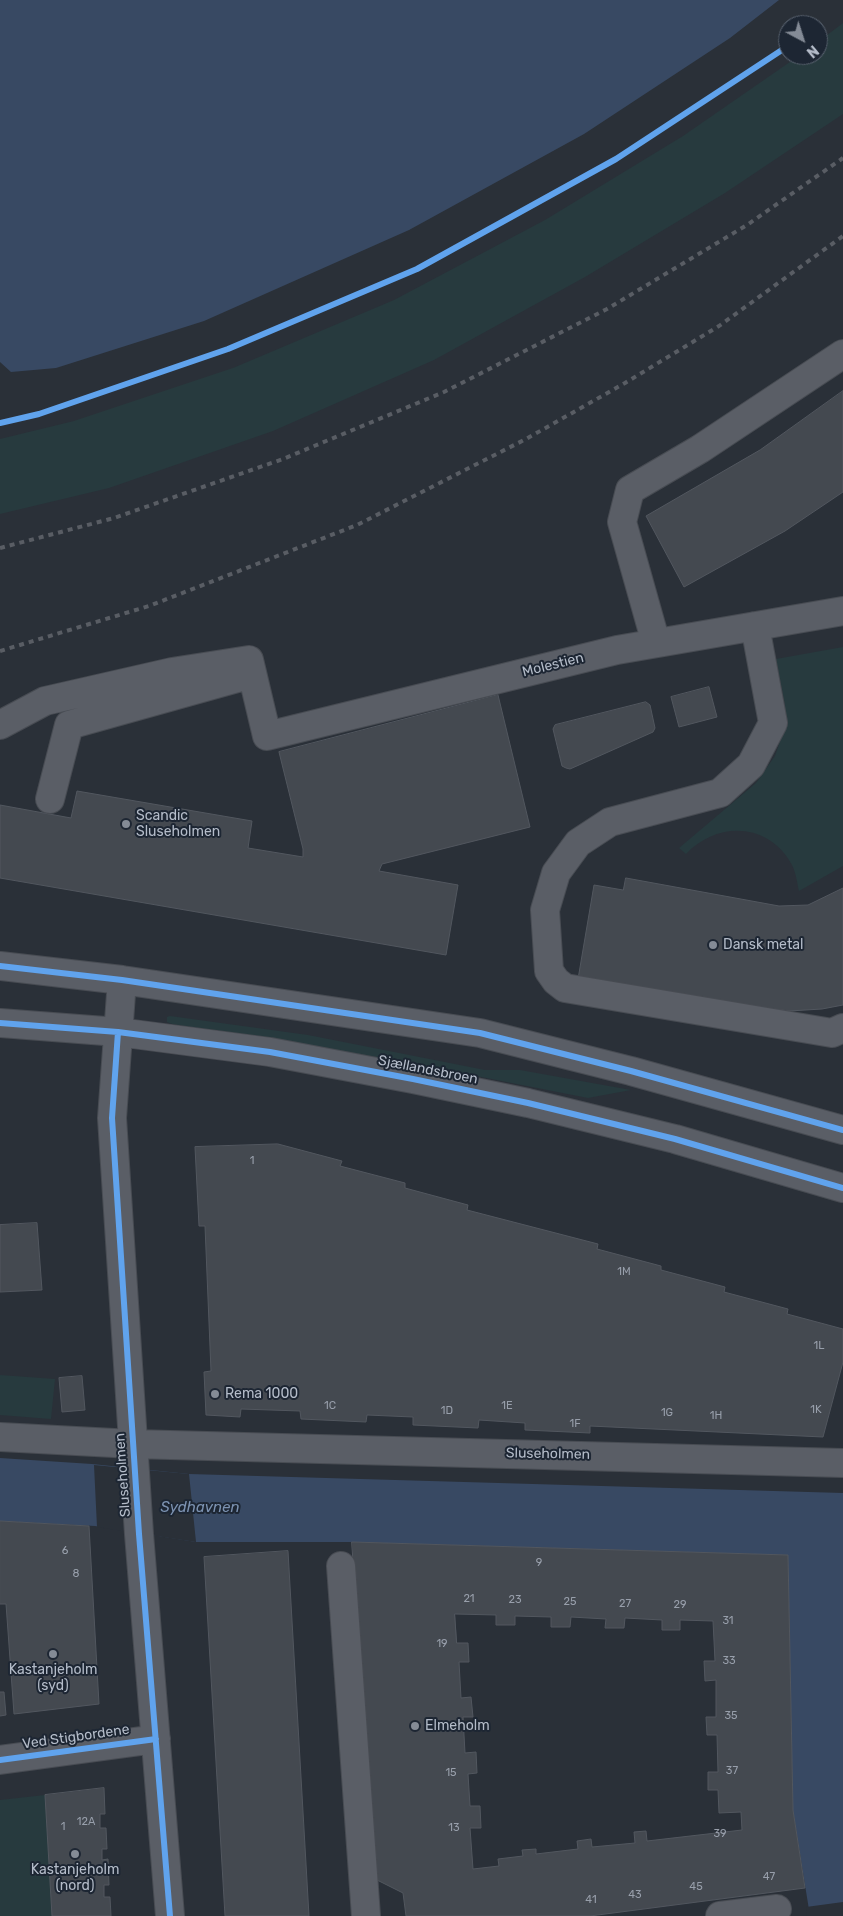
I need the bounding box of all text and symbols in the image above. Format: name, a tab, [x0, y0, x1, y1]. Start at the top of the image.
north arrow	[778, 15, 828, 65]
text: N	[803, 41, 822, 61]
street label: Molestien	[521, 649, 585, 681]
place label: Scandic Sluseholmen	[136, 808, 220, 840]
marker: Scandic Sluseholmen	[120, 818, 132, 830]
place label: Dansk metal	[723, 937, 803, 953]
marker: Dansk metal	[707, 939, 719, 951]
street label: Sjællandsbroen	[377, 1052, 479, 1088]
house number: 1	[250, 1154, 254, 1168]
house number: 1M	[617, 1265, 631, 1279]
house number: 1L	[814, 1339, 824, 1353]
place label: Rema 1000	[225, 1386, 298, 1402]
marker: Rema 1000	[209, 1388, 221, 1400]
house number: 1C	[324, 1399, 336, 1413]
house number: 1E	[501, 1399, 513, 1413]
house number: 1K	[810, 1403, 822, 1417]
house number: 1D	[441, 1404, 453, 1418]
house number: 1G	[661, 1406, 673, 1420]
house number: 1H	[710, 1409, 722, 1423]
house number: 1F	[569, 1417, 581, 1431]
street label: Sluseholmen	[112, 1432, 134, 1518]
street label: Sluseholmen	[506, 1445, 590, 1463]
water label: Sydhavnen	[160, 1499, 240, 1517]
house number: 6	[62, 1544, 68, 1558]
house number: 9	[536, 1556, 542, 1570]
house number: 8	[73, 1567, 79, 1581]
house number: 21	[463, 1592, 475, 1606]
house number: 23	[508, 1593, 522, 1607]
house number: 25	[564, 1595, 576, 1609]
house number: 27	[619, 1597, 631, 1611]
house number: 29	[674, 1598, 686, 1612]
house number: 31	[722, 1614, 734, 1628]
house number: 19	[436, 1637, 448, 1651]
marker: Kastanjeholm (syd)	[47, 1648, 59, 1660]
house number: 33	[722, 1654, 736, 1668]
place label: Kastanjeholm (syd)	[9, 1662, 97, 1694]
house number: 35	[724, 1709, 738, 1723]
place label: Elmeholm	[425, 1718, 490, 1734]
marker: Elmeholm	[409, 1720, 421, 1732]
street label: Ved Stigbordene	[21, 1721, 131, 1753]
house number: 37	[726, 1764, 738, 1778]
house number: 15	[445, 1766, 457, 1780]
house number: 12A	[77, 1815, 95, 1829]
house number: 1	[61, 1820, 65, 1834]
house number: 13	[448, 1821, 460, 1835]
house number: 39	[713, 1827, 727, 1841]
marker: Kastanjeholm (nord)	[69, 1848, 81, 1860]
place label: Kastanjeholm (nord)	[31, 1862, 119, 1894]
house number: 47	[763, 1870, 775, 1884]
house number: 45	[689, 1880, 703, 1894]
house number: 43	[628, 1888, 642, 1902]
house number: 41	[585, 1893, 597, 1907]

